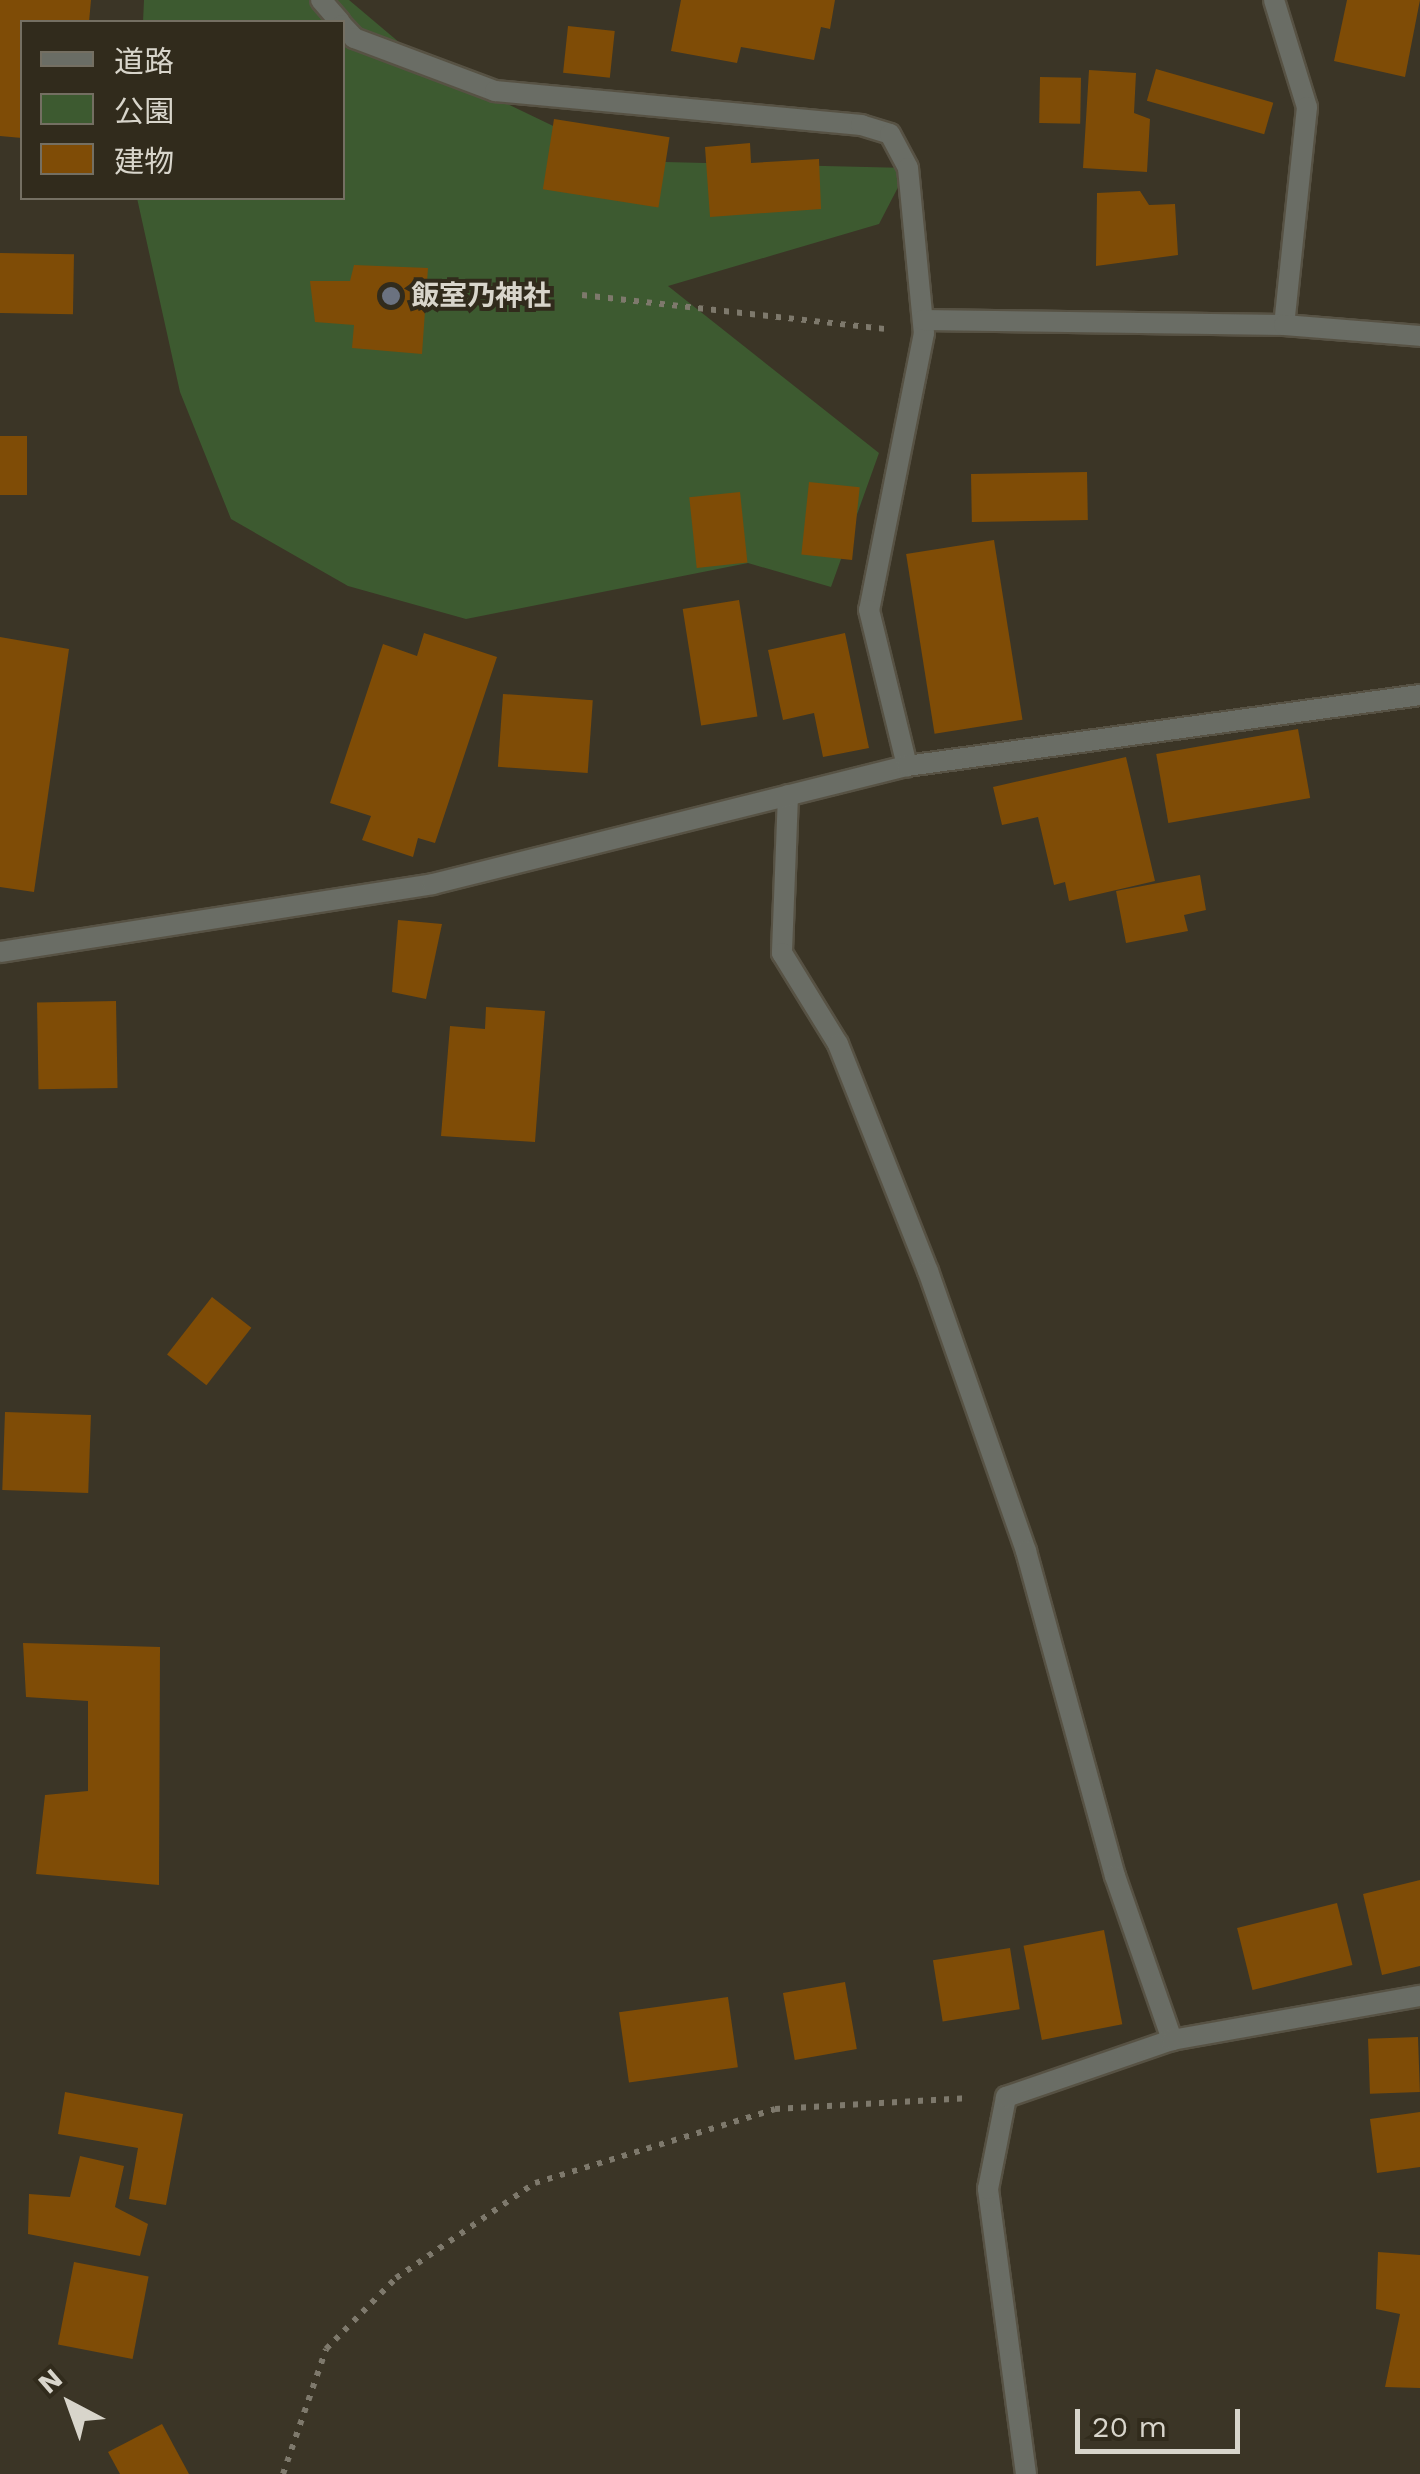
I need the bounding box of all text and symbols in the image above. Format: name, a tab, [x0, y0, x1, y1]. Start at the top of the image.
legend	[20, 20, 345, 200]
text: 道路	[114, 44, 174, 79]
text: 公園	[114, 94, 174, 129]
text: 建物	[114, 144, 174, 179]
place label: 飯室乃神社	[411, 279, 551, 313]
marker: 飯室乃神社	[380, 285, 402, 307]
north arrow	[20, 2354, 120, 2454]
text: N	[31, 2362, 69, 2400]
scale bar	[1080, 2389, 1245, 2451]
text: 20 m	[1092, 2409, 1167, 2444]

